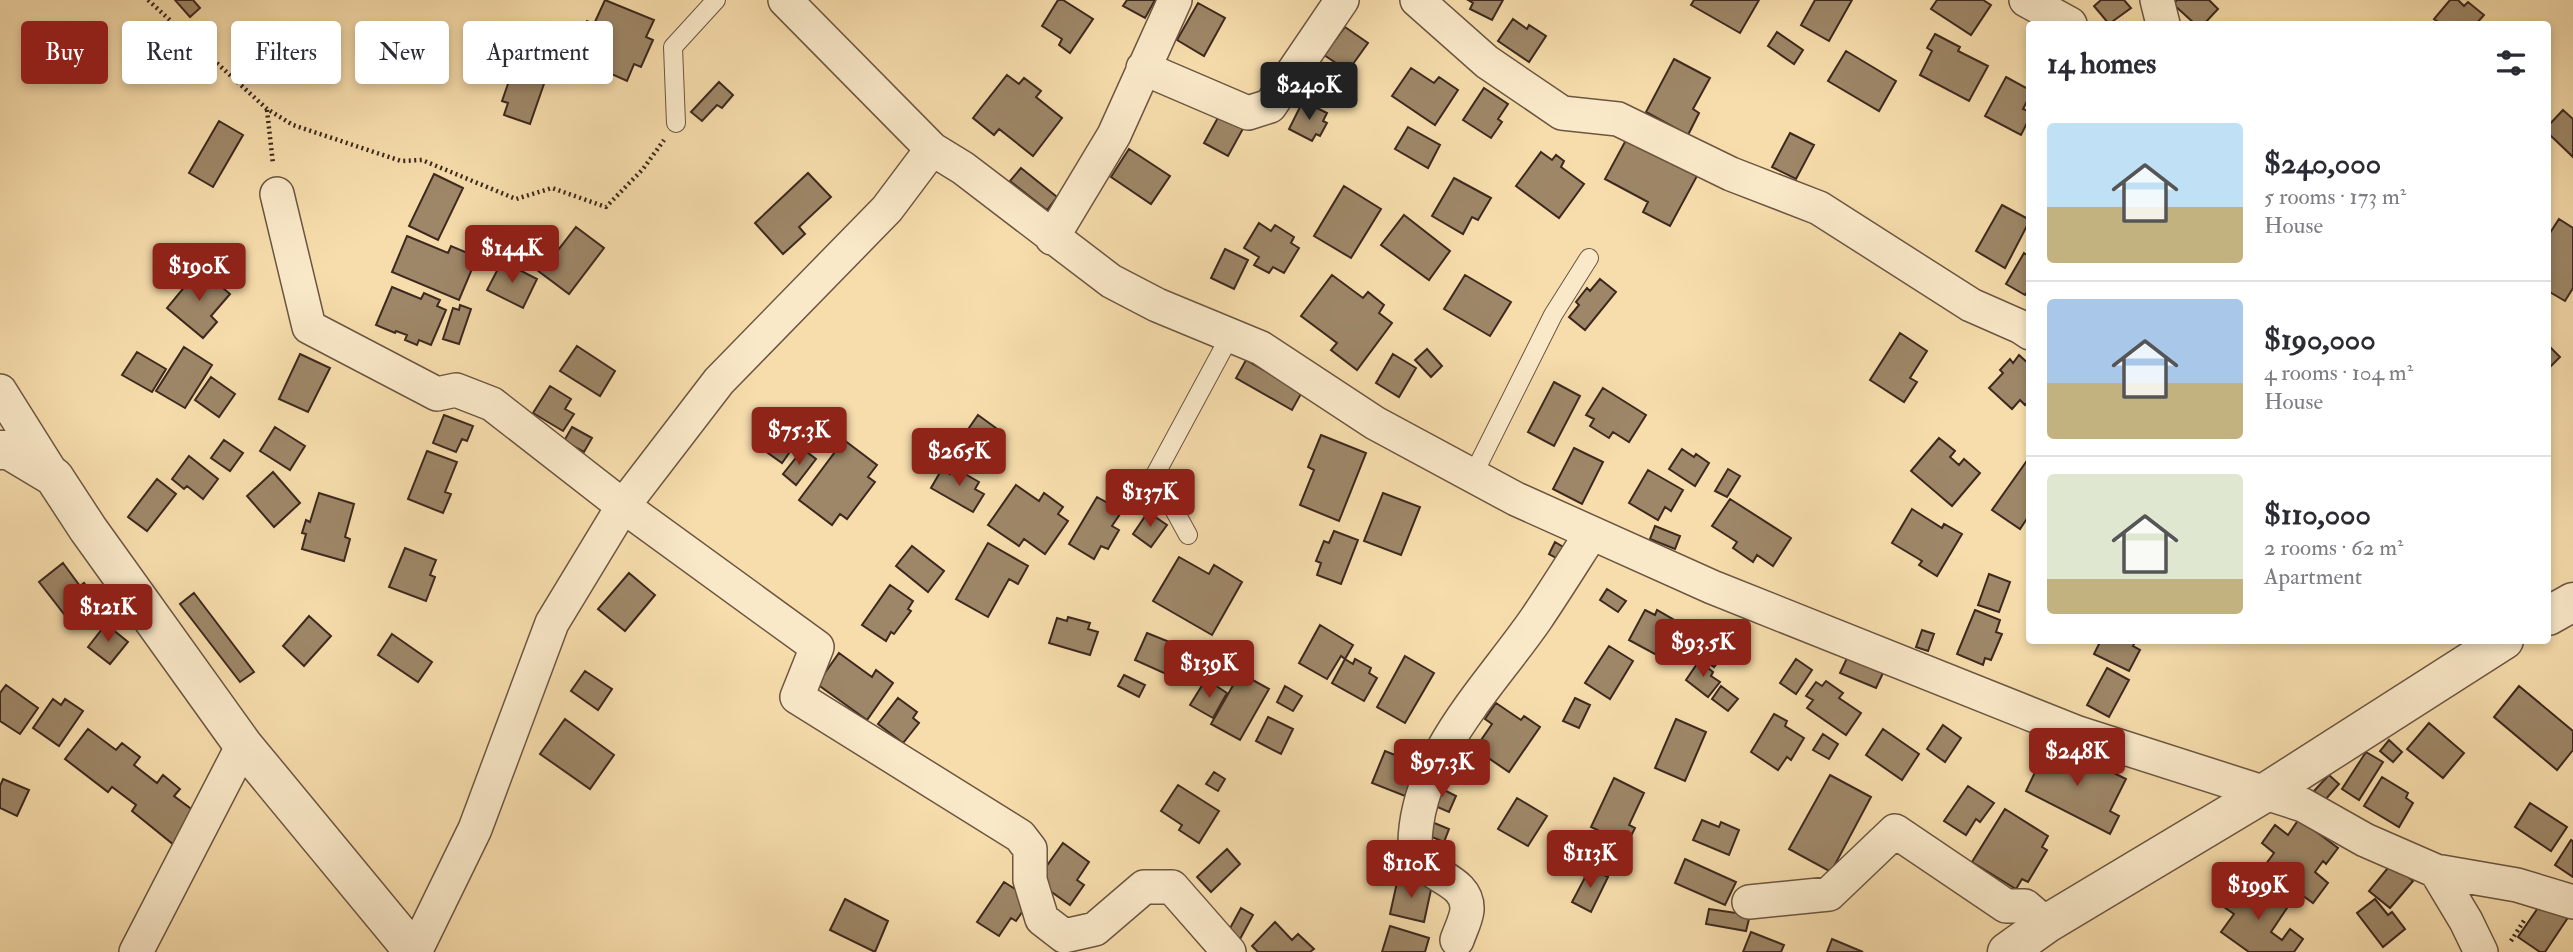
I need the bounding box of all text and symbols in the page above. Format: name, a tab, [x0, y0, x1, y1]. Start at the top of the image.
chip: Buy	[21, 21, 108, 84]
chip: Rent	[122, 21, 217, 84]
chip: Filters	[231, 21, 341, 84]
chip: New	[355, 21, 449, 84]
chip: Apartment	[463, 21, 613, 84]
icon: filters	[2492, 44, 2530, 82]
text: 14 homes	[2047, 45, 2156, 82]
pin: $240K	[1260, 62, 1358, 122]
text: $240K	[1277, 70, 1341, 99]
text: $240,000	[2264, 145, 2381, 182]
icon: home	[2103, 151, 2187, 235]
text: 5 rooms · 173 m²	[2264, 182, 2406, 211]
text: House	[2264, 211, 2323, 240]
pin: $144K	[463, 226, 561, 285]
text: $144K	[481, 233, 543, 262]
pin: $190K	[150, 244, 248, 303]
text: $190K	[169, 251, 229, 280]
text: $190,000	[2264, 321, 2376, 358]
icon: home	[2103, 327, 2187, 411]
text: 4 rooms · 104 m²	[2264, 358, 2413, 387]
text: House	[2264, 387, 2323, 416]
pin: $75.3K	[742, 407, 856, 467]
text: $75.3K	[768, 415, 830, 444]
pin: $265K	[910, 428, 1008, 488]
text: $265K	[928, 436, 990, 465]
pin: $137K	[1101, 470, 1199, 529]
text: $137K	[1122, 477, 1178, 506]
text: $110,000	[2264, 496, 2371, 533]
icon: home	[2103, 502, 2187, 586]
text: 2 rooms · 62 m²	[2264, 533, 2403, 562]
text: Apartment	[2264, 562, 2362, 591]
pin: $121K	[59, 584, 157, 644]
text: $121K	[79, 592, 137, 621]
pin: $93.5K	[1646, 620, 1760, 679]
text: $93.5K	[1671, 627, 1735, 656]
pin: $139K	[1160, 640, 1258, 700]
text: $139K	[1180, 648, 1238, 677]
pin: $248K	[2028, 728, 2126, 788]
text: $248K	[2045, 736, 2109, 765]
pin: $97.3K	[1385, 740, 1499, 799]
text: $97.3K	[1410, 747, 1474, 776]
pin: $113K	[1541, 830, 1639, 890]
text: $113K	[1563, 838, 1617, 867]
pin: $110K	[1362, 841, 1460, 900]
text: $110K	[1382, 848, 1440, 877]
pin: $199K	[2209, 862, 2307, 922]
text: $199K	[2228, 870, 2288, 899]

